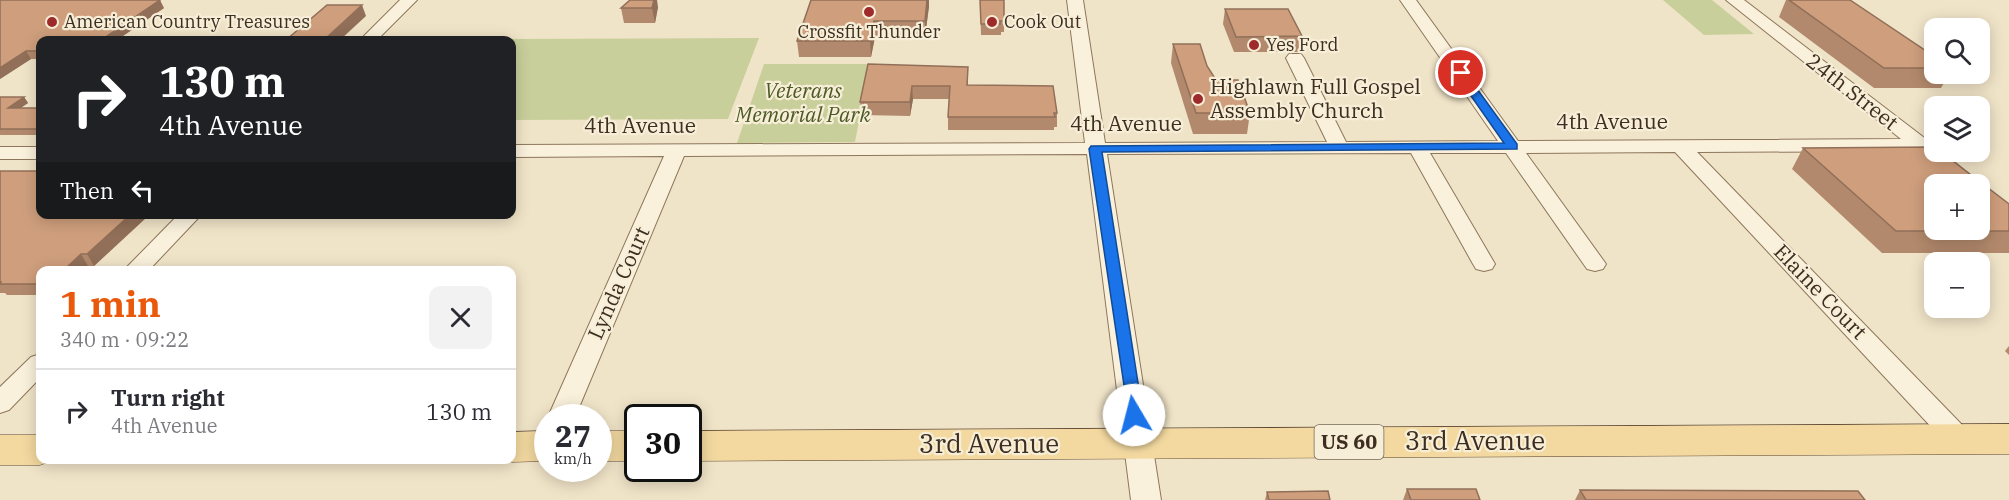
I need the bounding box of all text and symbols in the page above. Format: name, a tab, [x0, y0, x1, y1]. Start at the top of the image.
marker: Crossfit Thunder	[862, 5, 876, 19]
place label: American Country Treasures	[64, 10, 310, 33]
place label: Cook Out	[1004, 10, 1081, 33]
marker: American Country Treasures	[45, 15, 59, 29]
marker: Cook Out	[985, 15, 999, 29]
map controls	[1924, 18, 1990, 318]
button: search	[1924, 18, 1990, 84]
place label: Crossfit Thunder	[797, 20, 941, 43]
place label: Yes Ford	[1266, 33, 1338, 56]
marker: Yes Ford	[1247, 38, 1261, 52]
street label: 24th Street	[1801, 46, 1904, 136]
pin	[1435, 47, 1486, 98]
text: 130 m	[159, 54, 285, 109]
icon: arrive	[1444, 56, 1477, 89]
icon: right	[60, 60, 138, 138]
place label: Highlawn Full Gospel Assembly Church	[1210, 72, 1421, 124]
park label: Veterans Memorial Park	[734, 76, 872, 128]
marker: Highlawn Full Gospel Assembly Church	[1191, 92, 1205, 106]
button: layers	[1924, 96, 1990, 162]
text: 4th Avenue	[159, 107, 303, 142]
street label: 4th Avenue	[1556, 107, 1668, 135]
street label: 4th Avenue	[1070, 109, 1182, 137]
street label: 4th Avenue	[584, 111, 696, 139]
icon: left	[126, 174, 159, 207]
button: +	[1924, 174, 1990, 240]
text: Then	[60, 176, 114, 205]
street label: Lynda Court	[581, 222, 655, 343]
street label: Elaine Court	[1768, 237, 1873, 345]
button: −	[1924, 252, 1990, 318]
text: 1 min	[60, 280, 161, 327]
button: close	[429, 286, 492, 349]
text: 340 m · 09:22	[60, 326, 189, 353]
text: Turn right	[111, 383, 225, 412]
position arrow	[1102, 383, 1166, 447]
icon: right	[60, 395, 93, 428]
text: 130 m	[426, 397, 492, 426]
speed limit sign: 30	[624, 404, 702, 482]
text: 4th Avenue	[111, 412, 217, 439]
text: 27	[555, 416, 591, 455]
street label: 3rd Avenue	[1405, 423, 1545, 457]
road number: US 60	[1314, 425, 1384, 459]
street label: 3rd Avenue	[919, 426, 1059, 460]
text: km/h	[554, 449, 592, 468]

